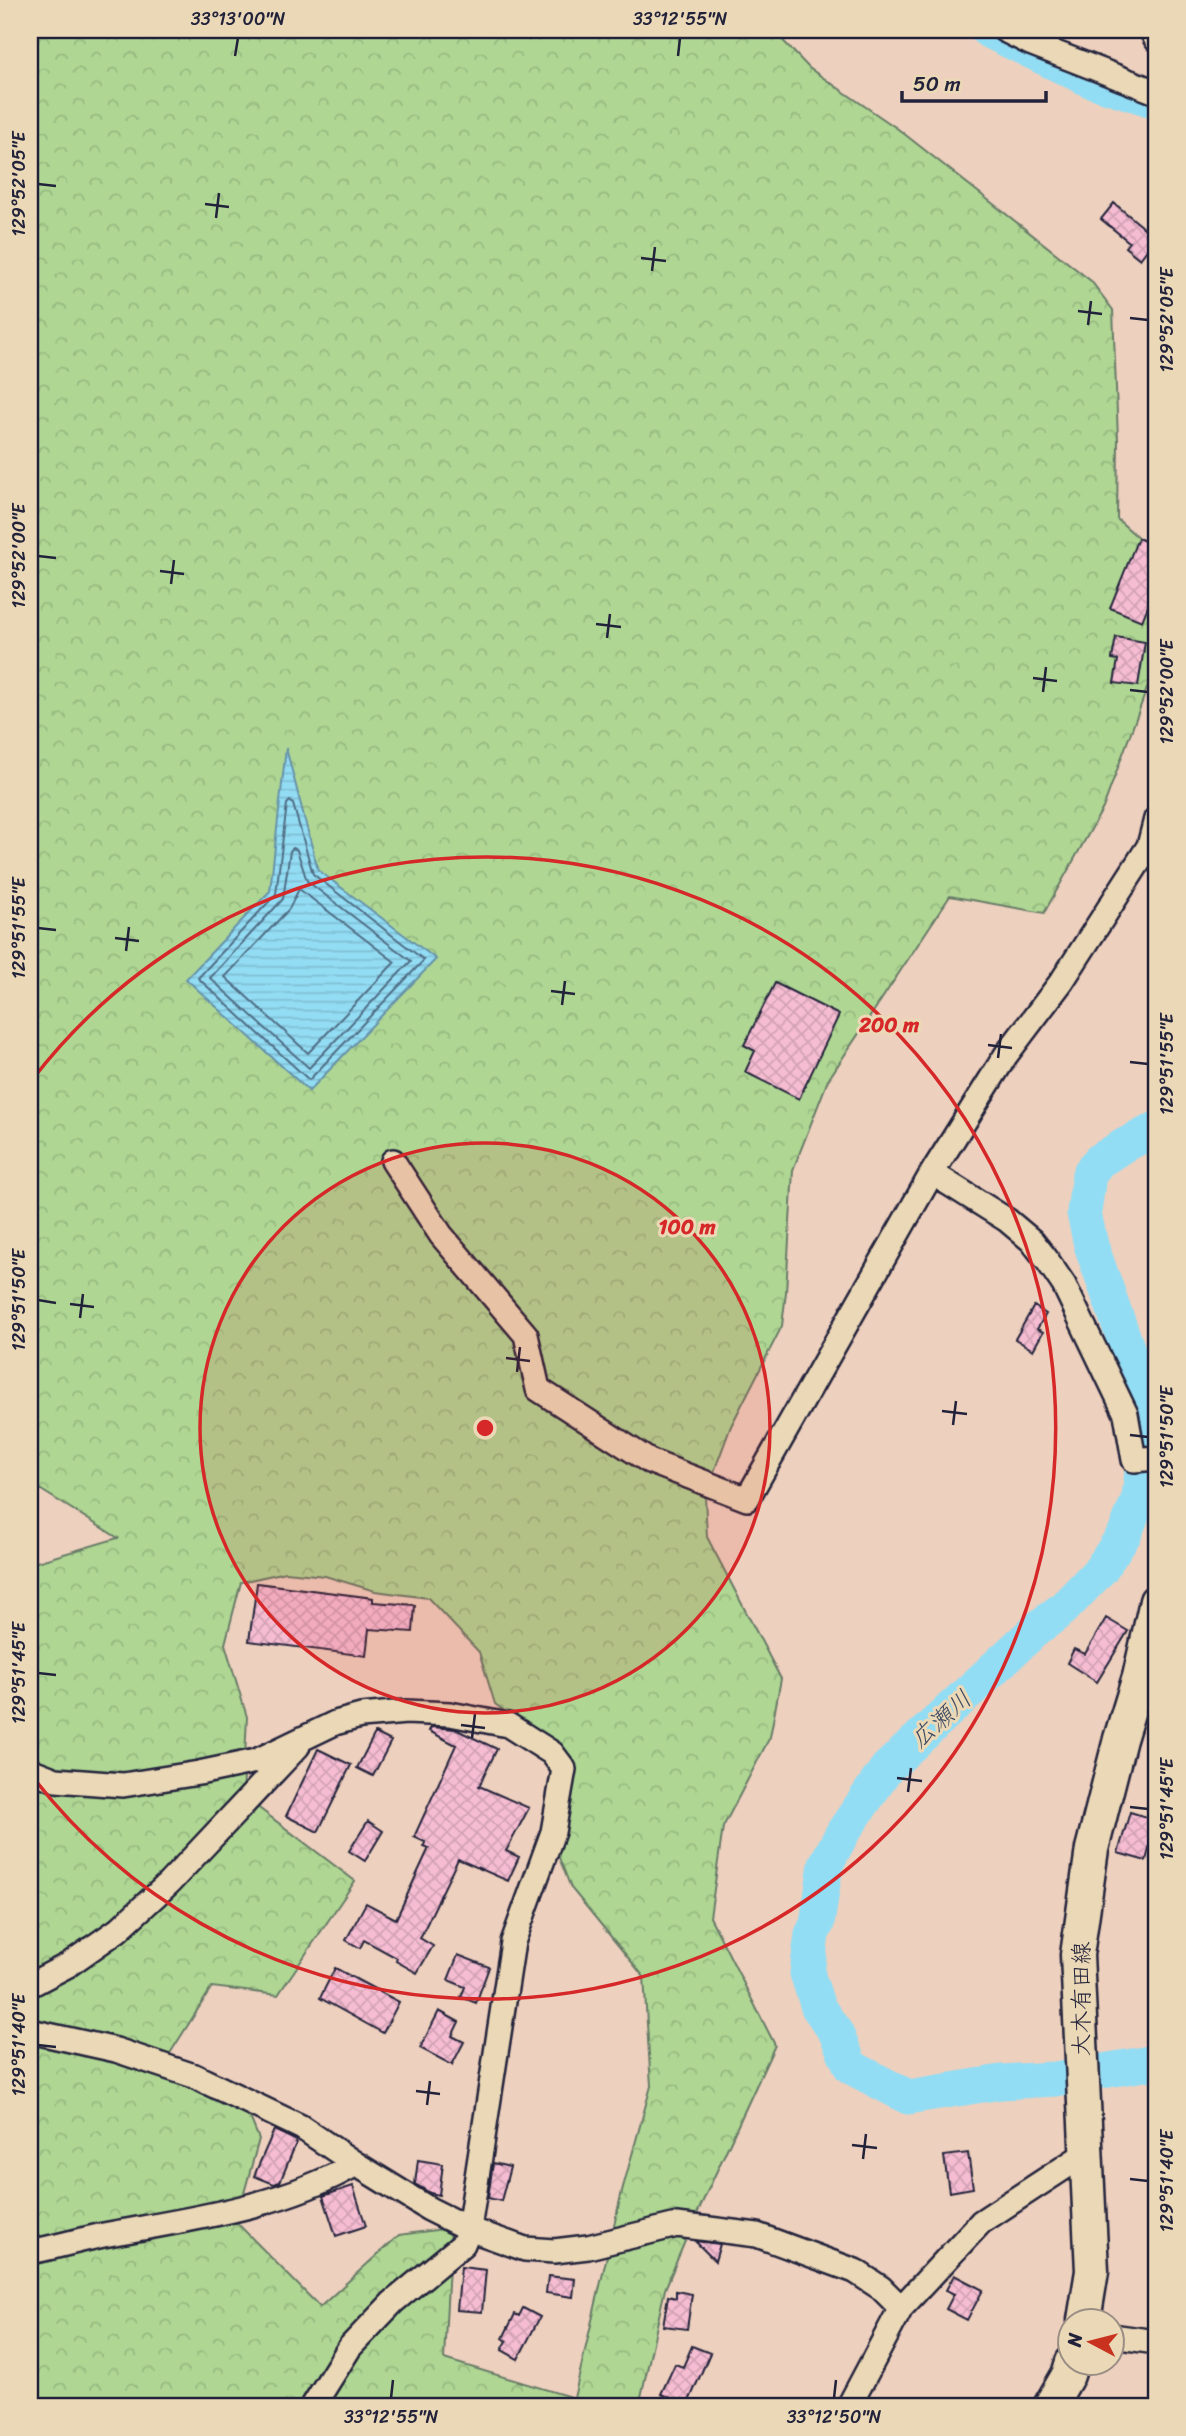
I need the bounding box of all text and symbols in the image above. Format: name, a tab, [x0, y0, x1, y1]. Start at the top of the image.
text: 33°13'00"N	[191, 3, 286, 35]
text: 33°12'55"N	[633, 3, 728, 35]
scale bar	[902, 60, 1046, 104]
text: 50 m	[913, 65, 961, 103]
text: 129°52'05"E	[3, 131, 35, 236]
text: 129°52'05"E	[1151, 267, 1183, 372]
text: 129°52'00"E	[3, 502, 35, 609]
text: 129°52'00"E	[1151, 638, 1183, 745]
text: 129°51'55"E	[3, 876, 35, 979]
text: 200 m	[858, 1006, 920, 1044]
text: 129°51'55"E	[1151, 1012, 1183, 1115]
text: 100 m	[658, 1208, 716, 1246]
text: 129°51'50"E	[3, 1248, 35, 1351]
text: 129°51'50"E	[1151, 1385, 1183, 1488]
centre of rings	[473, 1416, 497, 1440]
text: 129°51'45"E	[3, 1621, 35, 1724]
water label: 広瀬川	[900, 1679, 982, 1759]
text: 129°51'45"E	[1151, 1757, 1183, 1860]
street label: 大木有田線	[1061, 1942, 1102, 2057]
text: 129°51'40"E	[3, 1993, 35, 2096]
text: 129°51'40"E	[1151, 2129, 1183, 2232]
north arrow	[1056, 2306, 1126, 2376]
text: N	[1057, 2331, 1092, 2350]
text: 33°12'55"N	[344, 2401, 439, 2433]
text: 33°12'50"N	[787, 2401, 882, 2433]

